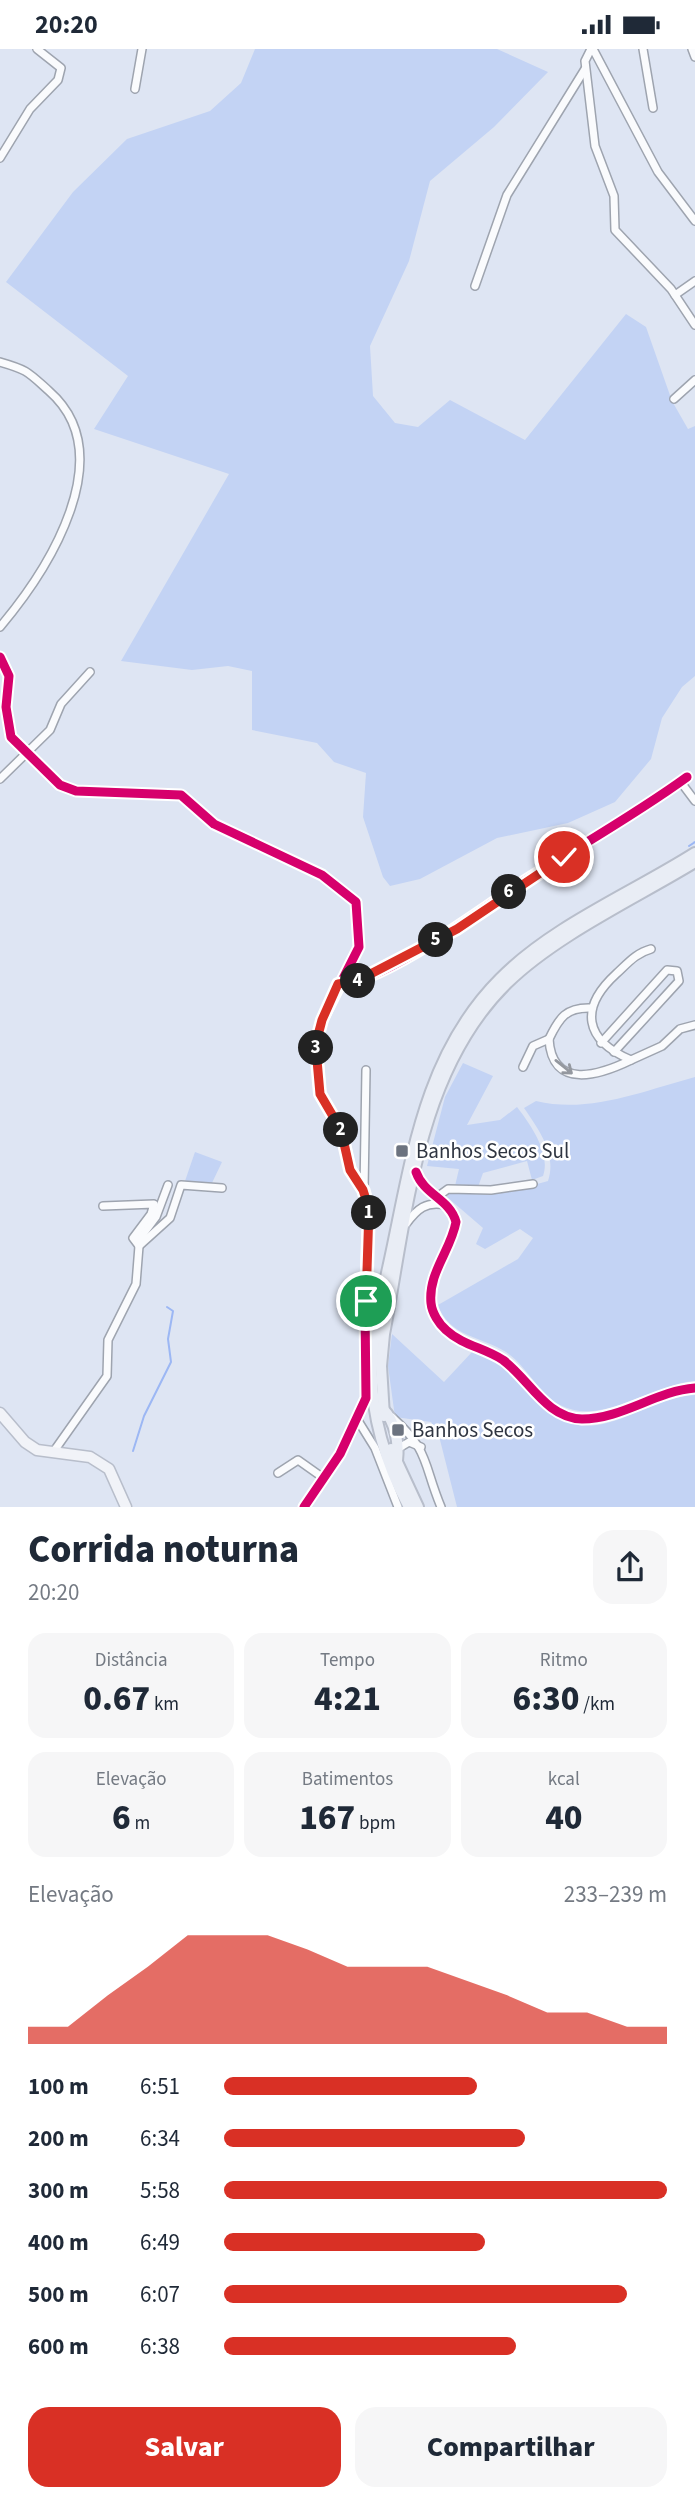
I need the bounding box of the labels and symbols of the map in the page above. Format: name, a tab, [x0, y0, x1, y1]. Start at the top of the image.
pin	[534, 827, 594, 887]
pin: 6	[491, 875, 526, 909]
pin: 5	[418, 923, 453, 957]
pin: 4	[340, 963, 376, 999]
pin: 3	[298, 1031, 334, 1065]
one-way arrow	[555, 1060, 573, 1075]
pin: 2	[324, 1113, 358, 1147]
place label: Banhos Secos Sul	[416, 1136, 569, 1166]
marker: Banhos Secos Sul	[394, 1143, 410, 1159]
pin: 1	[352, 1195, 386, 1231]
pin	[336, 1271, 396, 1331]
place label: Banhos Secos	[412, 1415, 533, 1445]
marker: Banhos Secos	[390, 1422, 406, 1438]

